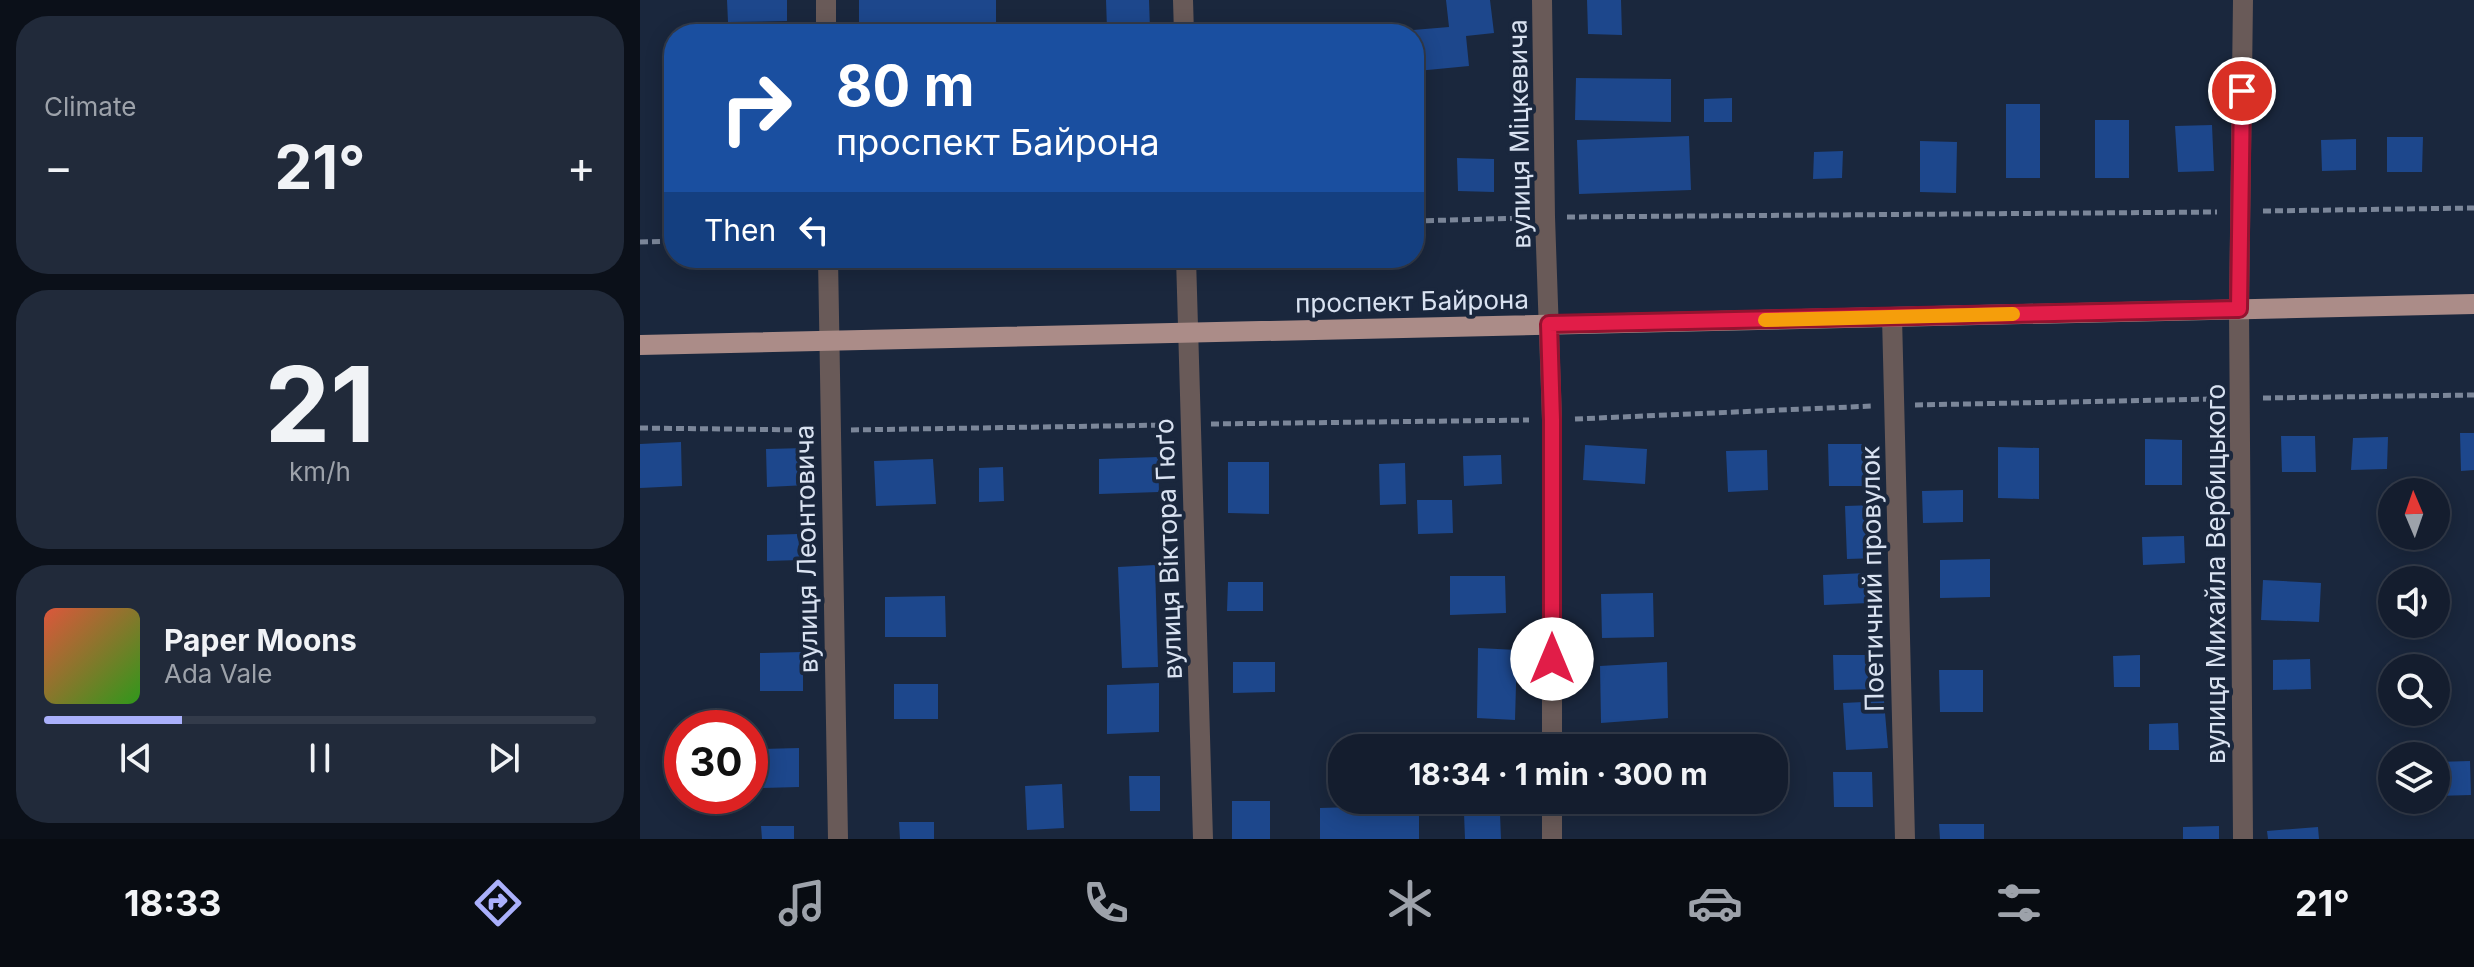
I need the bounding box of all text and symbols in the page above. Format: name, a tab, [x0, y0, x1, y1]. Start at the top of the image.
street label: вулиця Міцкевича	[1502, 19, 1536, 249]
text: 80 m	[836, 52, 975, 120]
icon: right	[704, 56, 808, 160]
pin	[2208, 57, 2276, 125]
icon: arrive	[2220, 69, 2264, 113]
text: Climate	[44, 91, 136, 122]
text: проспект Байрона	[836, 120, 1160, 164]
text: 21°	[274, 131, 366, 203]
text: −	[44, 140, 73, 194]
text: +	[567, 140, 596, 194]
icon: left	[792, 208, 836, 252]
text: Then	[704, 212, 776, 248]
street label: проспект Байрона	[1295, 283, 1529, 319]
text: 21	[265, 341, 375, 467]
street label: вулиця Михайла Вербицького	[2200, 384, 2231, 764]
street label: вулиця Віктора Гюґо	[1148, 418, 1188, 680]
street label: вулиця Леонтовича	[788, 425, 824, 673]
street label: Поетичний провулок	[1854, 446, 1890, 712]
text: km/h	[289, 456, 351, 487]
north arrow	[2378, 478, 2450, 550]
map controls	[2378, 478, 2450, 814]
button: sound	[2378, 566, 2450, 638]
position arrow	[1510, 617, 1594, 701]
text: Paper Moons	[164, 622, 357, 658]
button: search	[2378, 654, 2450, 726]
text: Ada Vale	[164, 658, 272, 689]
speed limit sign: 30	[664, 710, 768, 814]
icon: previous	[114, 736, 158, 780]
icon: pause	[298, 736, 342, 780]
icon: next	[482, 736, 526, 780]
button: layers	[2378, 742, 2450, 814]
text: 18:34 · 1 min · 300 m	[1408, 756, 1708, 792]
icon: directions	[470, 875, 526, 931]
icon: music	[774, 875, 830, 931]
icon: phone	[1078, 875, 1134, 931]
icon: climate	[1382, 875, 1438, 931]
icon: car	[1687, 875, 1743, 931]
icon: filters	[1991, 875, 2047, 931]
text: 18:33	[124, 881, 222, 925]
text: 21°	[2295, 881, 2350, 925]

